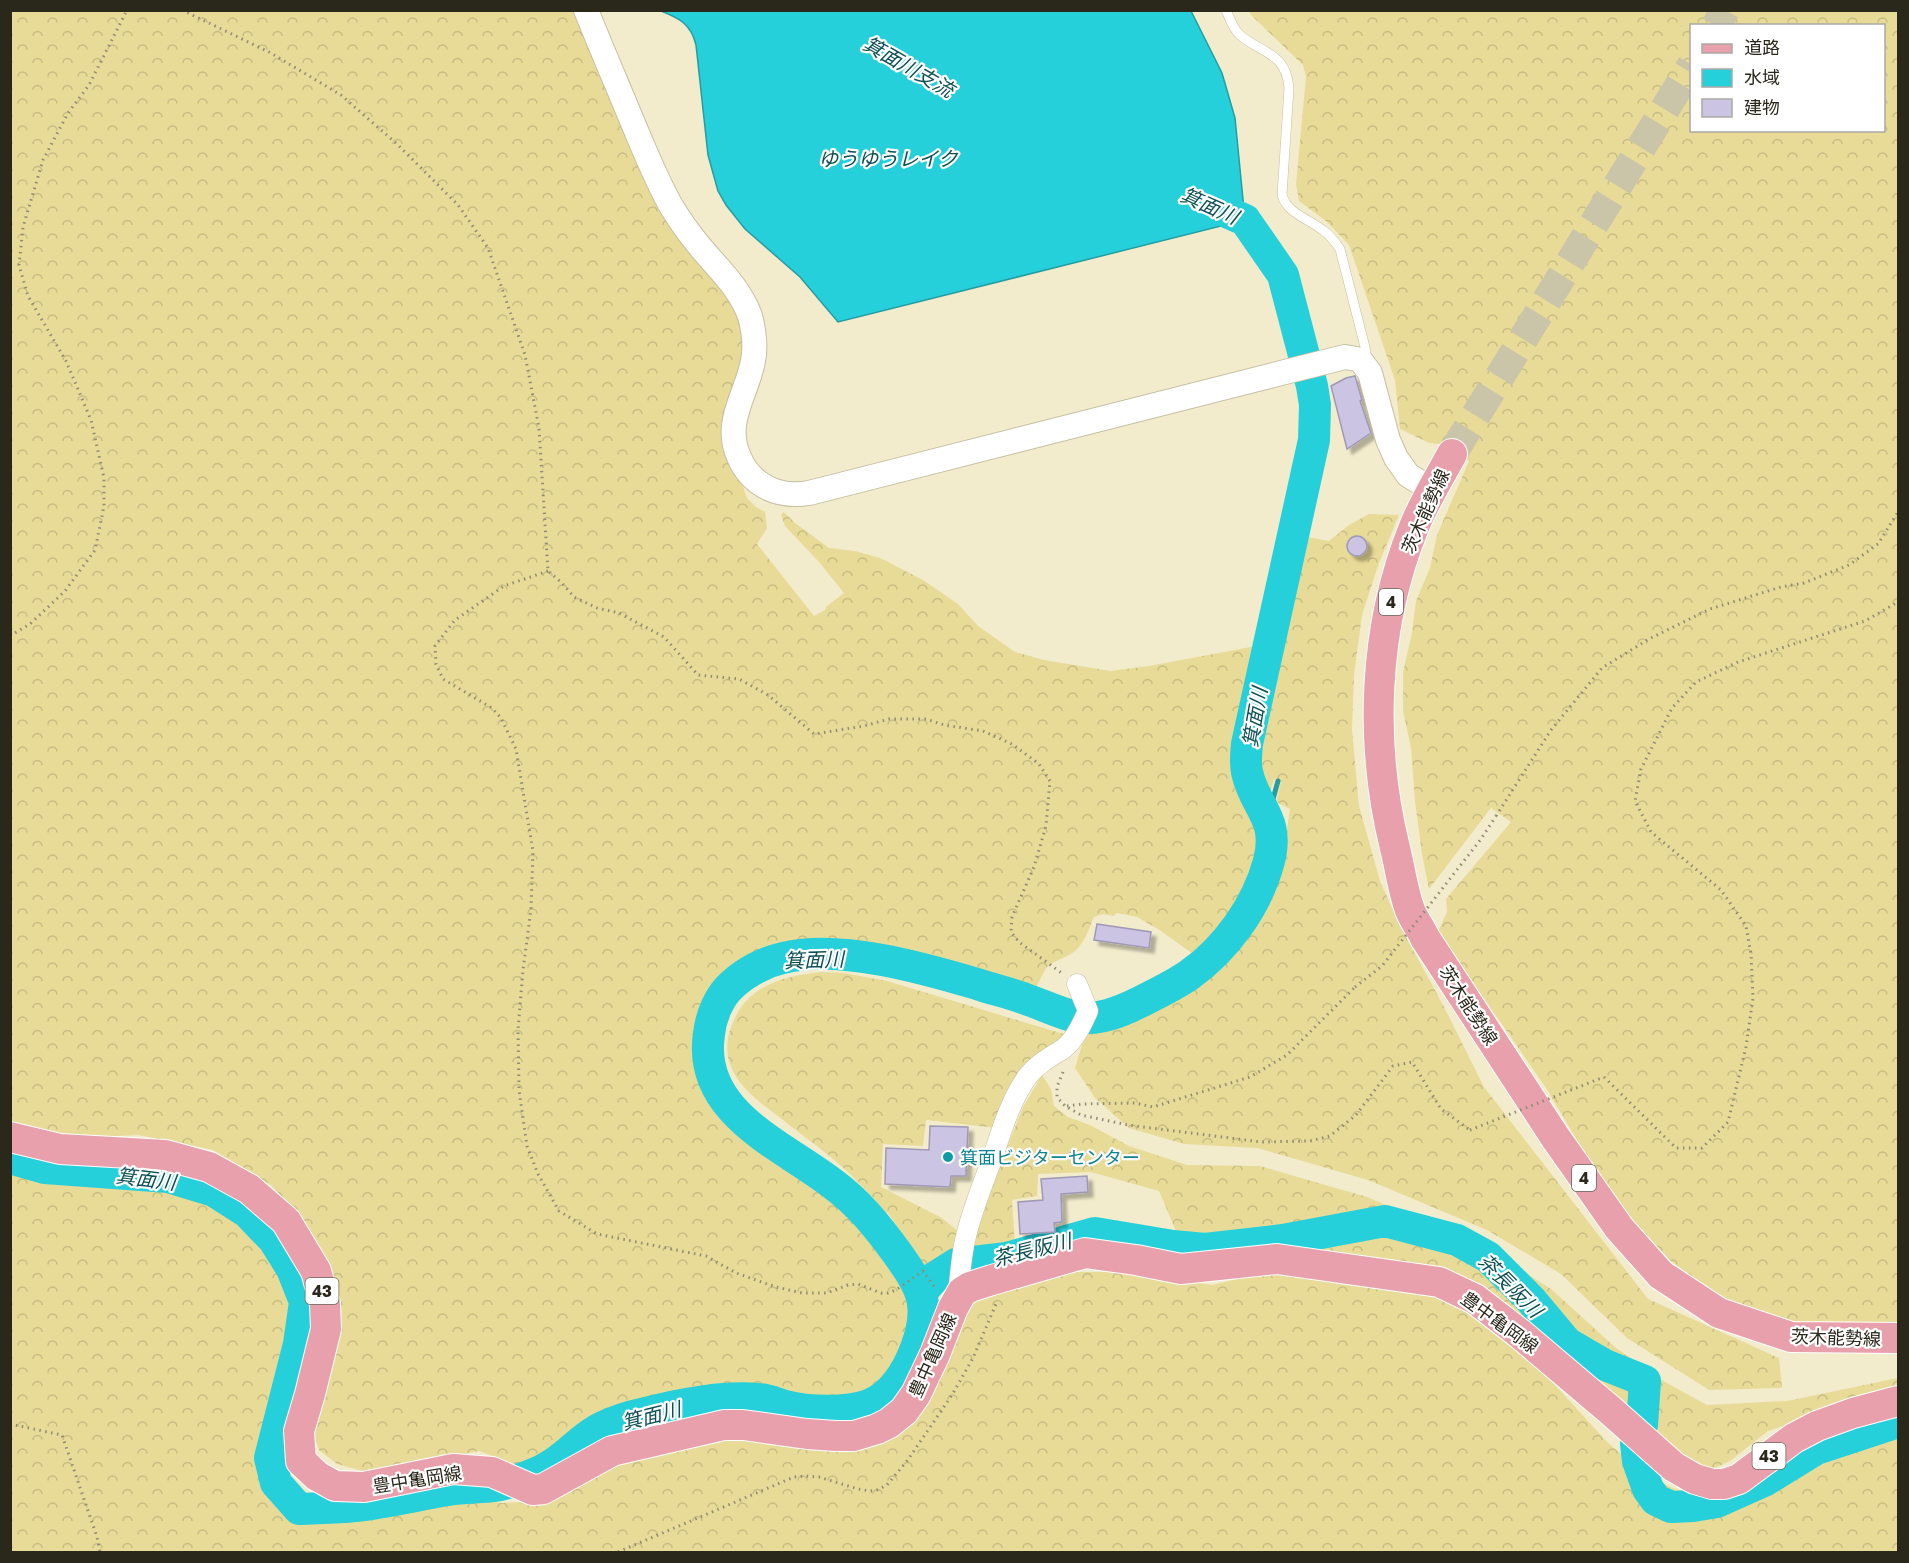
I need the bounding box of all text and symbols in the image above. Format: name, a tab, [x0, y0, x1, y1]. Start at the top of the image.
legend	[1690, 24, 1885, 132]
water label: 箕面川支流	[860, 31, 961, 103]
text: 道路	[1744, 36, 1780, 58]
text: 水域	[1744, 66, 1780, 88]
text: 建物	[1744, 96, 1780, 118]
water label: ゆうゆうレイク	[818, 146, 959, 170]
water label: 箕面川	[1178, 182, 1244, 229]
street label: 茨木能勢線	[1397, 465, 1453, 557]
road number: 4	[1379, 589, 1403, 615]
water label: 箕面川	[1237, 683, 1271, 749]
water label: 箕面川	[784, 946, 846, 972]
street label: 茨木能勢線	[1435, 961, 1503, 1049]
place label: 箕面ビジターセンター	[960, 1146, 1140, 1168]
marker: 箕面ビジターセンター	[941, 1150, 955, 1164]
water label: 箕面川	[115, 1162, 179, 1194]
road number: 4	[1572, 1165, 1596, 1191]
water label: 茶長阪川	[990, 1227, 1076, 1270]
water label: 茶長阪川	[1474, 1248, 1549, 1323]
road number: 43	[306, 1278, 338, 1304]
street label: 豊中亀岡線	[1457, 1287, 1543, 1357]
street label: 豊中亀岡線	[904, 1309, 960, 1401]
street label: 茨木能勢線	[1791, 1324, 1881, 1350]
water label: 箕面川	[619, 1396, 685, 1434]
road number: 43	[1752, 1443, 1786, 1469]
street label: 豊中亀岡線	[371, 1461, 463, 1497]

